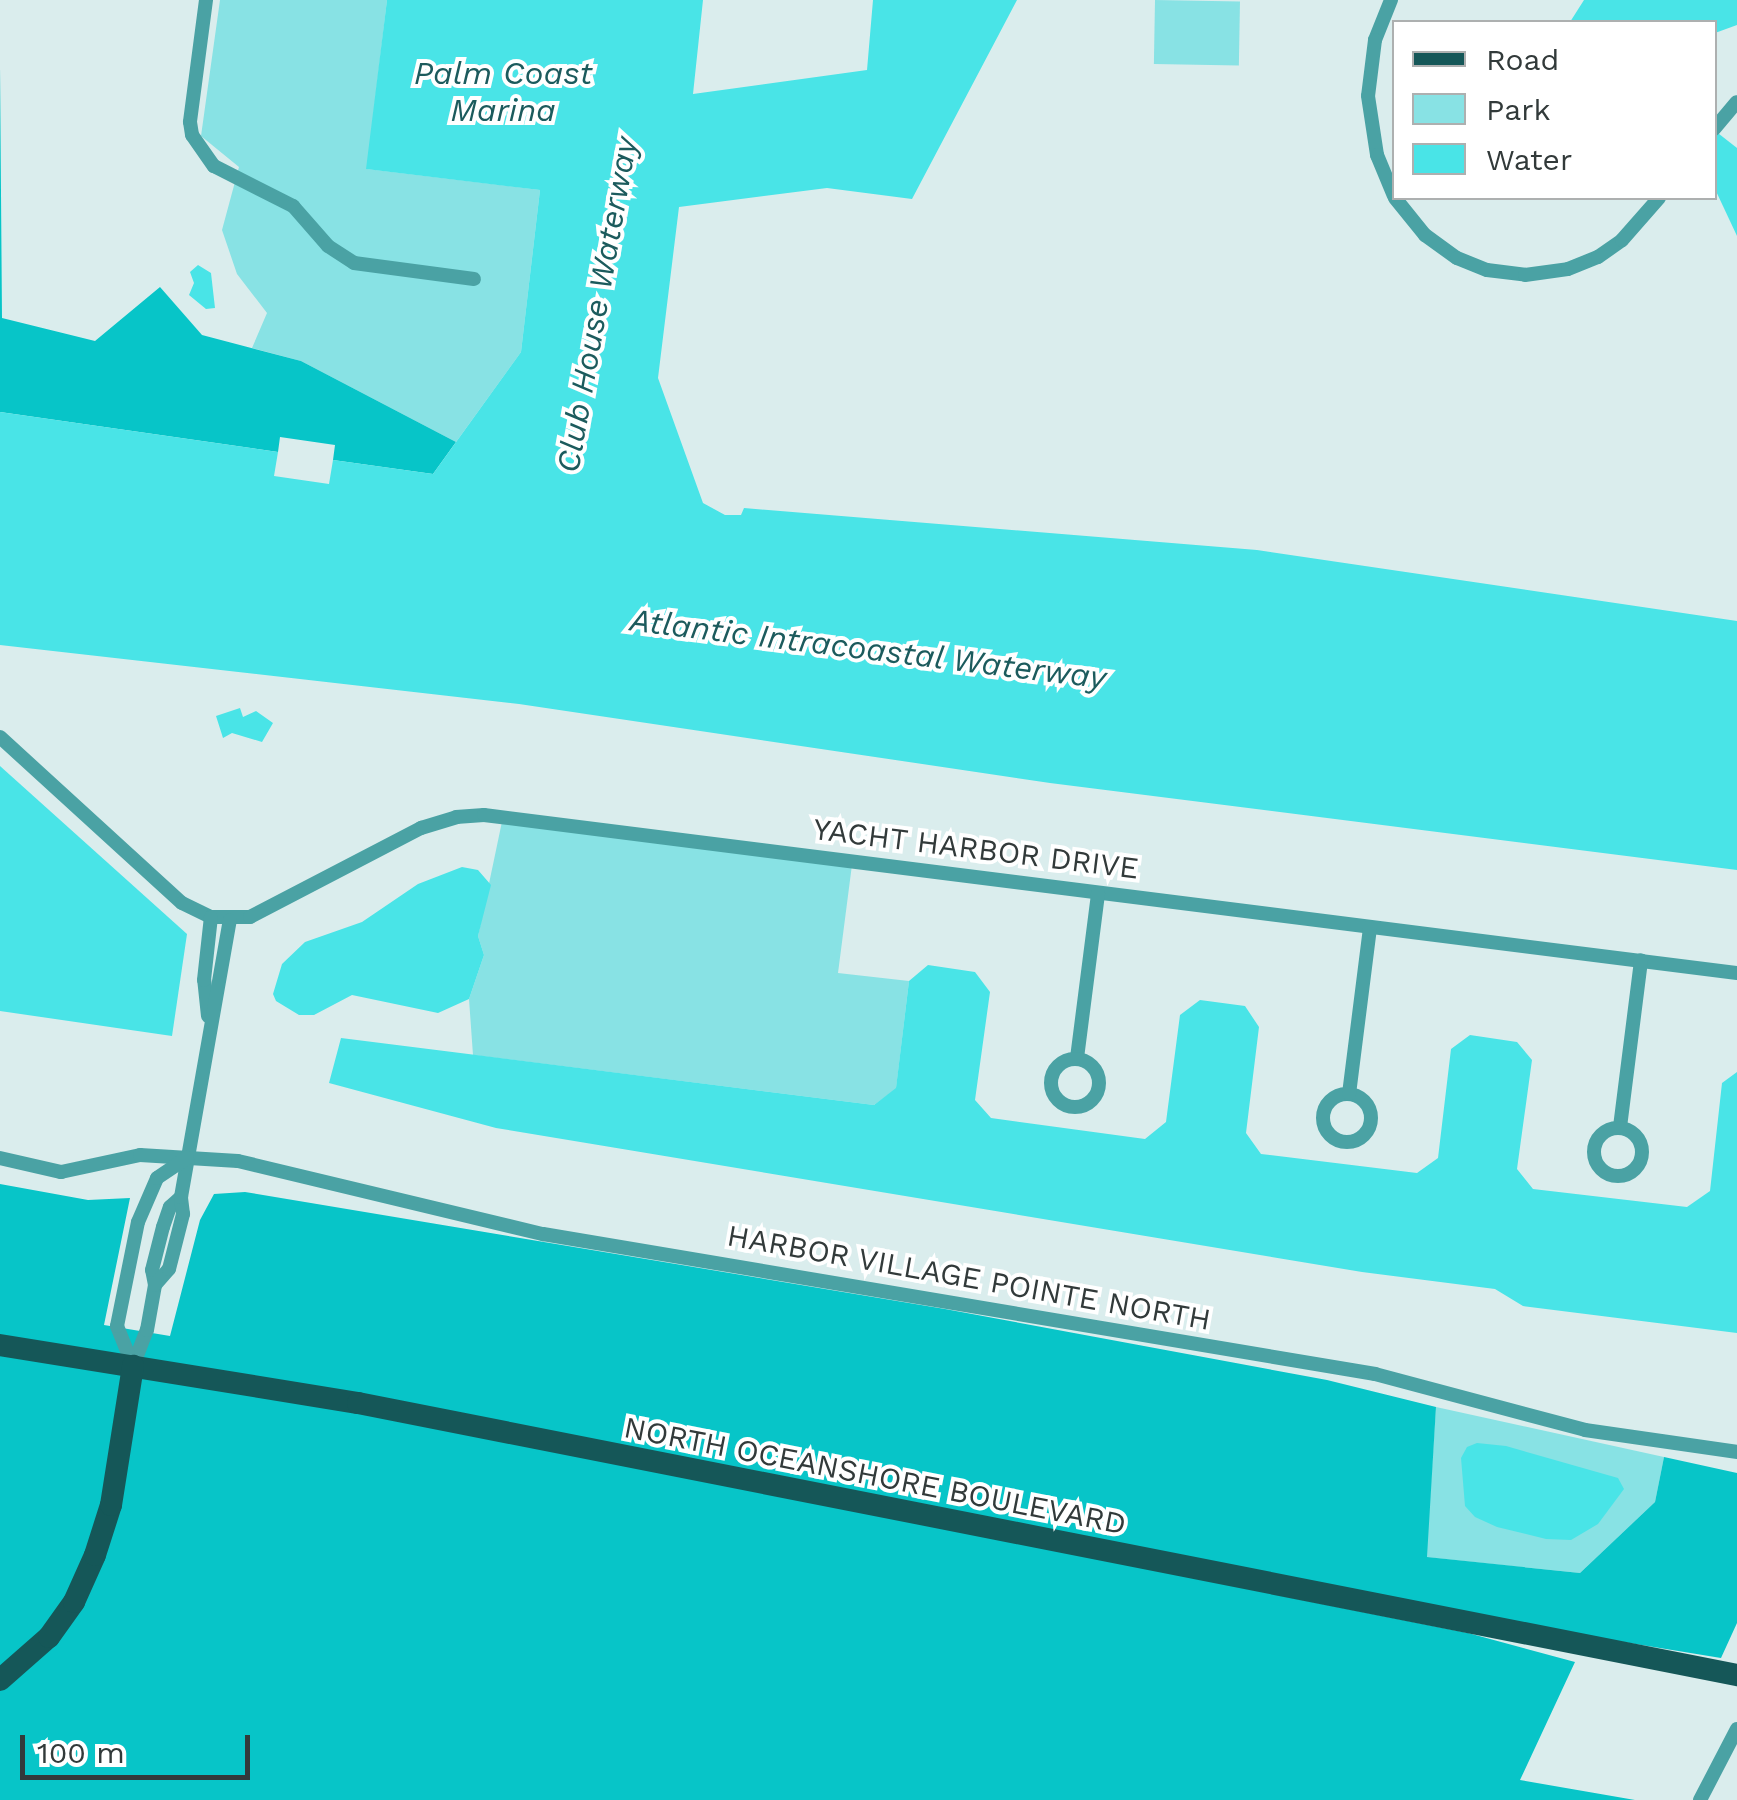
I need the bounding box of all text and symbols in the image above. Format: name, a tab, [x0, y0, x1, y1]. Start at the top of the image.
legend	[1392, 20, 1717, 200]
text: Road	[1486, 42, 1559, 77]
water label: Palm Coast Marina	[414, 55, 592, 130]
text: Park	[1486, 92, 1551, 127]
water label: Club House Waterway	[549, 134, 645, 476]
text: Water	[1486, 142, 1572, 177]
water label: Atlantic Intracoastal Waterway	[627, 601, 1109, 697]
street label: YACHT HARBOR DRIVE	[811, 811, 1141, 887]
street label: HARBOR VILLAGE POINTE NORTH	[724, 1218, 1214, 1338]
street label: NORTH OCEANSHORE BOULEVARD	[621, 1410, 1129, 1542]
scale bar	[25, 1715, 255, 1777]
text: 100 m	[37, 1735, 125, 1770]

